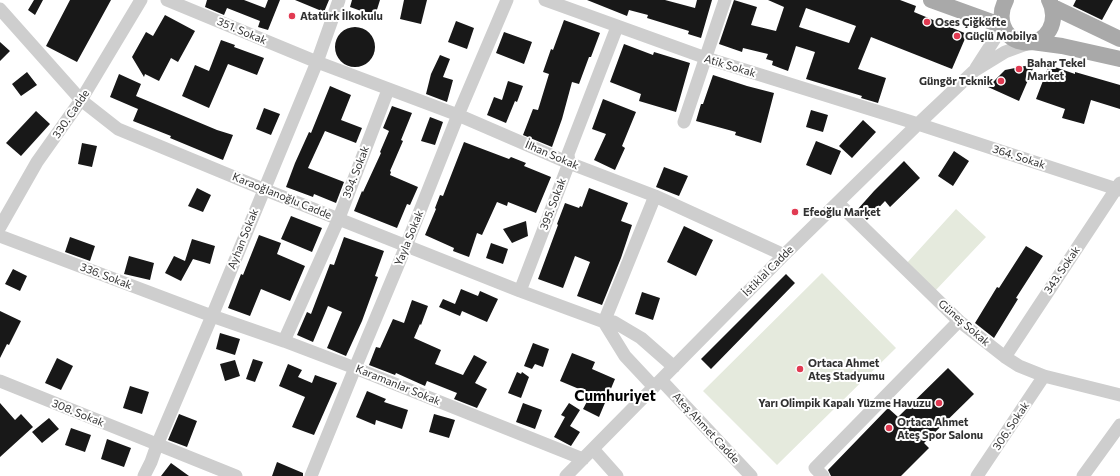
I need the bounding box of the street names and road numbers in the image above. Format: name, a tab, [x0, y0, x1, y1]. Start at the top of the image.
street label: 351. Sokak	[215, 15, 269, 47]
street label: Atik Sokak	[703, 52, 757, 80]
street label: 330. Cadde	[50, 87, 92, 141]
street label: İlhan Sokak	[523, 138, 581, 172]
street label: 364. Sokak	[991, 142, 1047, 172]
street label: 394. Sokak	[340, 144, 372, 200]
street label: Karaoğlanoğlu Cadde	[230, 170, 334, 222]
street label: 395. Sokak	[537, 176, 569, 232]
street label: Ayhan Sokak	[225, 207, 261, 271]
street label: Yayla Sokak	[392, 208, 426, 268]
street label: İstiklal Cadde	[740, 243, 796, 299]
street label: 343. Sokak	[1041, 244, 1083, 296]
street label: 336. Sokak	[78, 260, 134, 292]
street label: Güneş Sokak	[935, 297, 993, 349]
street label: Karamanlar Sokak	[354, 362, 442, 408]
street label: Ateş Ahmet Cadde	[670, 390, 742, 466]
street label: 308. Sokak	[50, 397, 106, 429]
street label: 306. Sokak	[990, 399, 1032, 453]

